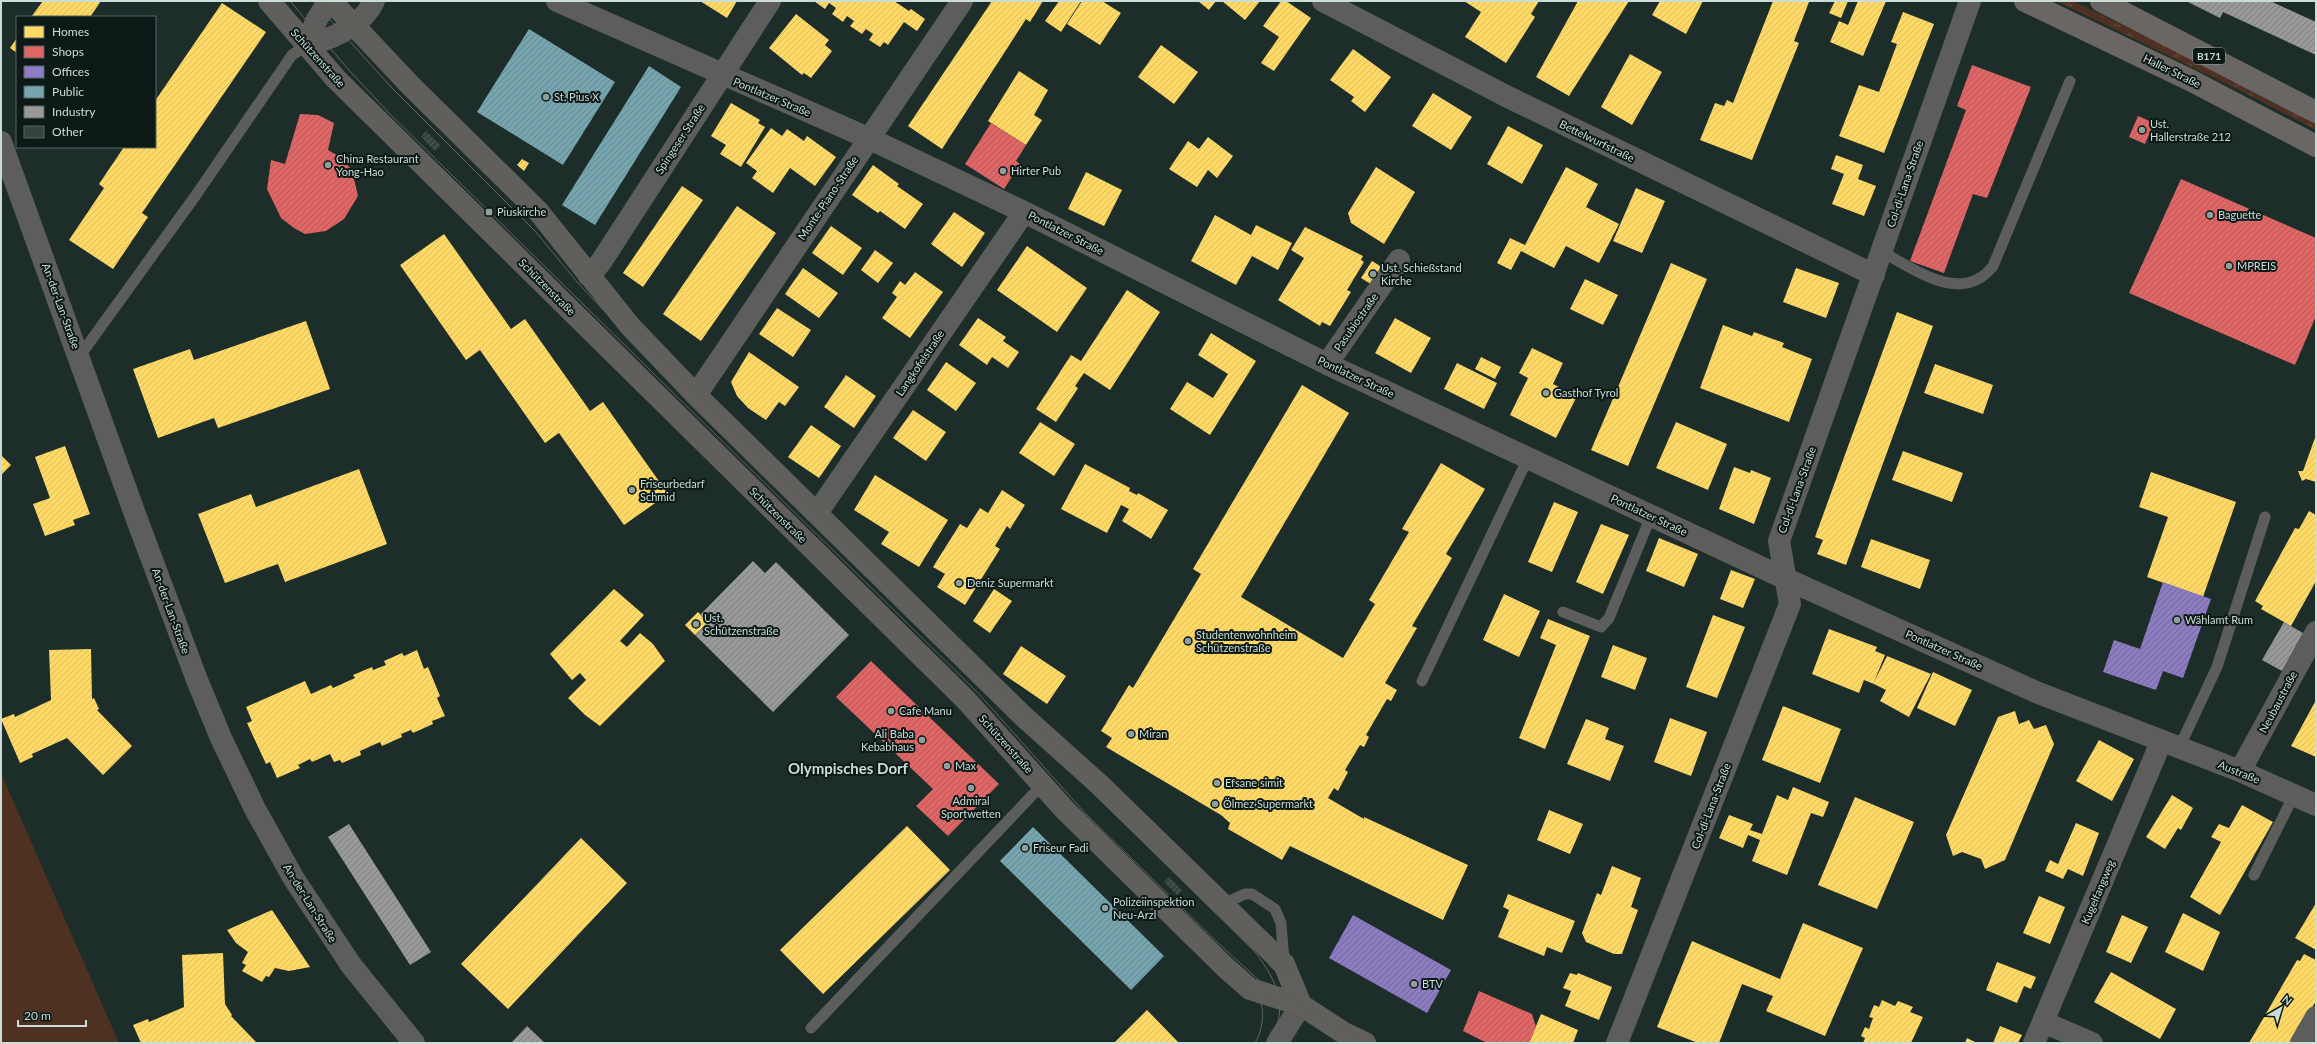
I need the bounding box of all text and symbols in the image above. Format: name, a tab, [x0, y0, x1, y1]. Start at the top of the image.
legend	[16, 16, 156, 148]
text: Homes	[52, 24, 89, 39]
street label: Schützenstraße	[289, 26, 348, 90]
text: Shops	[52, 44, 84, 59]
road number: B171	[2193, 48, 2225, 64]
street label: Haller Straße	[2141, 51, 2203, 90]
text: Offices	[52, 64, 89, 79]
street label: Pontlatzer Straße	[731, 74, 813, 119]
text: Public	[52, 84, 84, 99]
place label: St. Pius X	[554, 90, 600, 103]
marker: St. Pius X	[541, 92, 551, 102]
street label: Spingeser Straße	[652, 101, 707, 176]
text: Industry	[52, 104, 96, 119]
street label: Bettelwurfstraße	[1558, 117, 1637, 164]
place label: Ust. Hallerstraße 212	[2150, 117, 2231, 143]
text: Other	[52, 124, 84, 139]
marker: Ust. Hallerstraße 212	[2137, 125, 2147, 135]
street label: Col-di-Lana-Straße	[1884, 138, 1926, 229]
place label: China Restaurant Yong-Hao	[336, 152, 419, 178]
street label: Monte-Piano-Straße	[795, 153, 861, 242]
marker: China Restaurant Yong-Hao	[323, 160, 333, 170]
place label: Hirter Pub	[1011, 164, 1061, 177]
marker: Hirter Pub	[998, 166, 1008, 176]
place label: Piuskirche	[497, 205, 547, 218]
marker: Piuskirche	[484, 207, 494, 217]
street label: Pontlatzer Straße	[1026, 208, 1106, 257]
place label: Baguette	[2218, 208, 2262, 221]
marker: Baguette	[2205, 210, 2215, 220]
street label: Schützenstraße	[516, 256, 578, 318]
place label: MPREIS	[2237, 259, 2276, 272]
street label: An-der-Lan-Straße	[40, 261, 83, 351]
place label: Ust. Schießstand Kirche	[1381, 261, 1462, 287]
marker: MPREIS	[2224, 261, 2234, 271]
marker: Ust. Schießstand Kirche	[1368, 269, 1378, 279]
street label: Pasubiostraße	[1331, 290, 1381, 353]
street label: Langkofelstraße	[893, 327, 947, 398]
street label: Pontlatzer Straße	[1316, 353, 1397, 400]
place label: Gasthof Tyrol	[1554, 386, 1618, 399]
marker: Gasthof Tyrol	[1541, 388, 1551, 398]
street label: Col-di-Lana-Straße	[1775, 445, 1818, 535]
place label: Friseurbedarf Schmid	[640, 477, 705, 503]
street label: Schützenstraße	[747, 484, 810, 545]
marker: Friseurbedarf Schmid	[627, 485, 637, 495]
street label: Pontlatzer Straße	[1609, 491, 1690, 538]
street label: An-der-Lan-Straße	[150, 566, 193, 656]
place label: Deniz Supermarkt	[967, 576, 1054, 589]
marker: Deniz Supermarkt	[954, 578, 964, 588]
place label: Ust. Schützenstraße	[704, 611, 779, 637]
place label: Wählamt Rum	[2185, 613, 2253, 626]
marker: Wählamt Rum	[2172, 615, 2182, 625]
marker: Ust. Schützenstraße	[691, 619, 701, 629]
street label: Pontlatzer Straße	[1904, 627, 1985, 672]
place label: Studentenwohnheim Schützenstraße	[1196, 628, 1296, 654]
marker: Studentenwohnheim Schützenstraße	[1183, 636, 1193, 646]
street label: Neubaustraße	[2256, 668, 2299, 735]
place label: Cafe Manu	[899, 704, 952, 717]
marker: Cafe Manu	[886, 706, 896, 716]
street label: Schützenstraße	[977, 712, 1036, 776]
place label: Ali Baba Kebabhaus	[861, 727, 914, 753]
place label: Miran	[1139, 727, 1167, 740]
marker: Miran	[1126, 729, 1136, 739]
marker: Ali Baba Kebabhaus	[917, 735, 927, 745]
street label: Austraße	[2216, 757, 2262, 786]
district label: Olympisches Dorf	[788, 759, 909, 777]
place label: Max	[955, 759, 977, 772]
marker: Max	[942, 761, 952, 771]
street label: Col-di-Lana-Straße	[1688, 761, 1733, 851]
place label: Efsane simit	[1225, 776, 1283, 789]
marker: Efsane simit	[1212, 778, 1222, 788]
marker: Admiral Sportwetten	[966, 783, 976, 793]
place label: Admiral Sportwetten	[941, 794, 1001, 820]
place label: Ölmez Supermarkt	[1223, 797, 1313, 810]
marker: Ölmez Supermarkt	[1210, 799, 1220, 809]
place label: Friseur Fadi	[1033, 841, 1089, 854]
marker: Friseur Fadi	[1020, 843, 1030, 853]
street label: Kugelfangweg	[2078, 858, 2117, 926]
street label: An-der-Lan-Straße	[281, 861, 340, 945]
place label: Polizeiinspektion Neu-Arzl	[1113, 895, 1194, 921]
marker: Polizeiinspektion Neu-Arzl	[1100, 903, 1110, 913]
place label: BTV	[1422, 977, 1443, 990]
marker: BTV	[1409, 979, 1419, 989]
north arrow	[2261, 988, 2301, 1028]
text: N	[2280, 992, 2295, 1007]
scale bar	[18, 1002, 86, 1028]
text: 20 m	[24, 1008, 51, 1023]

